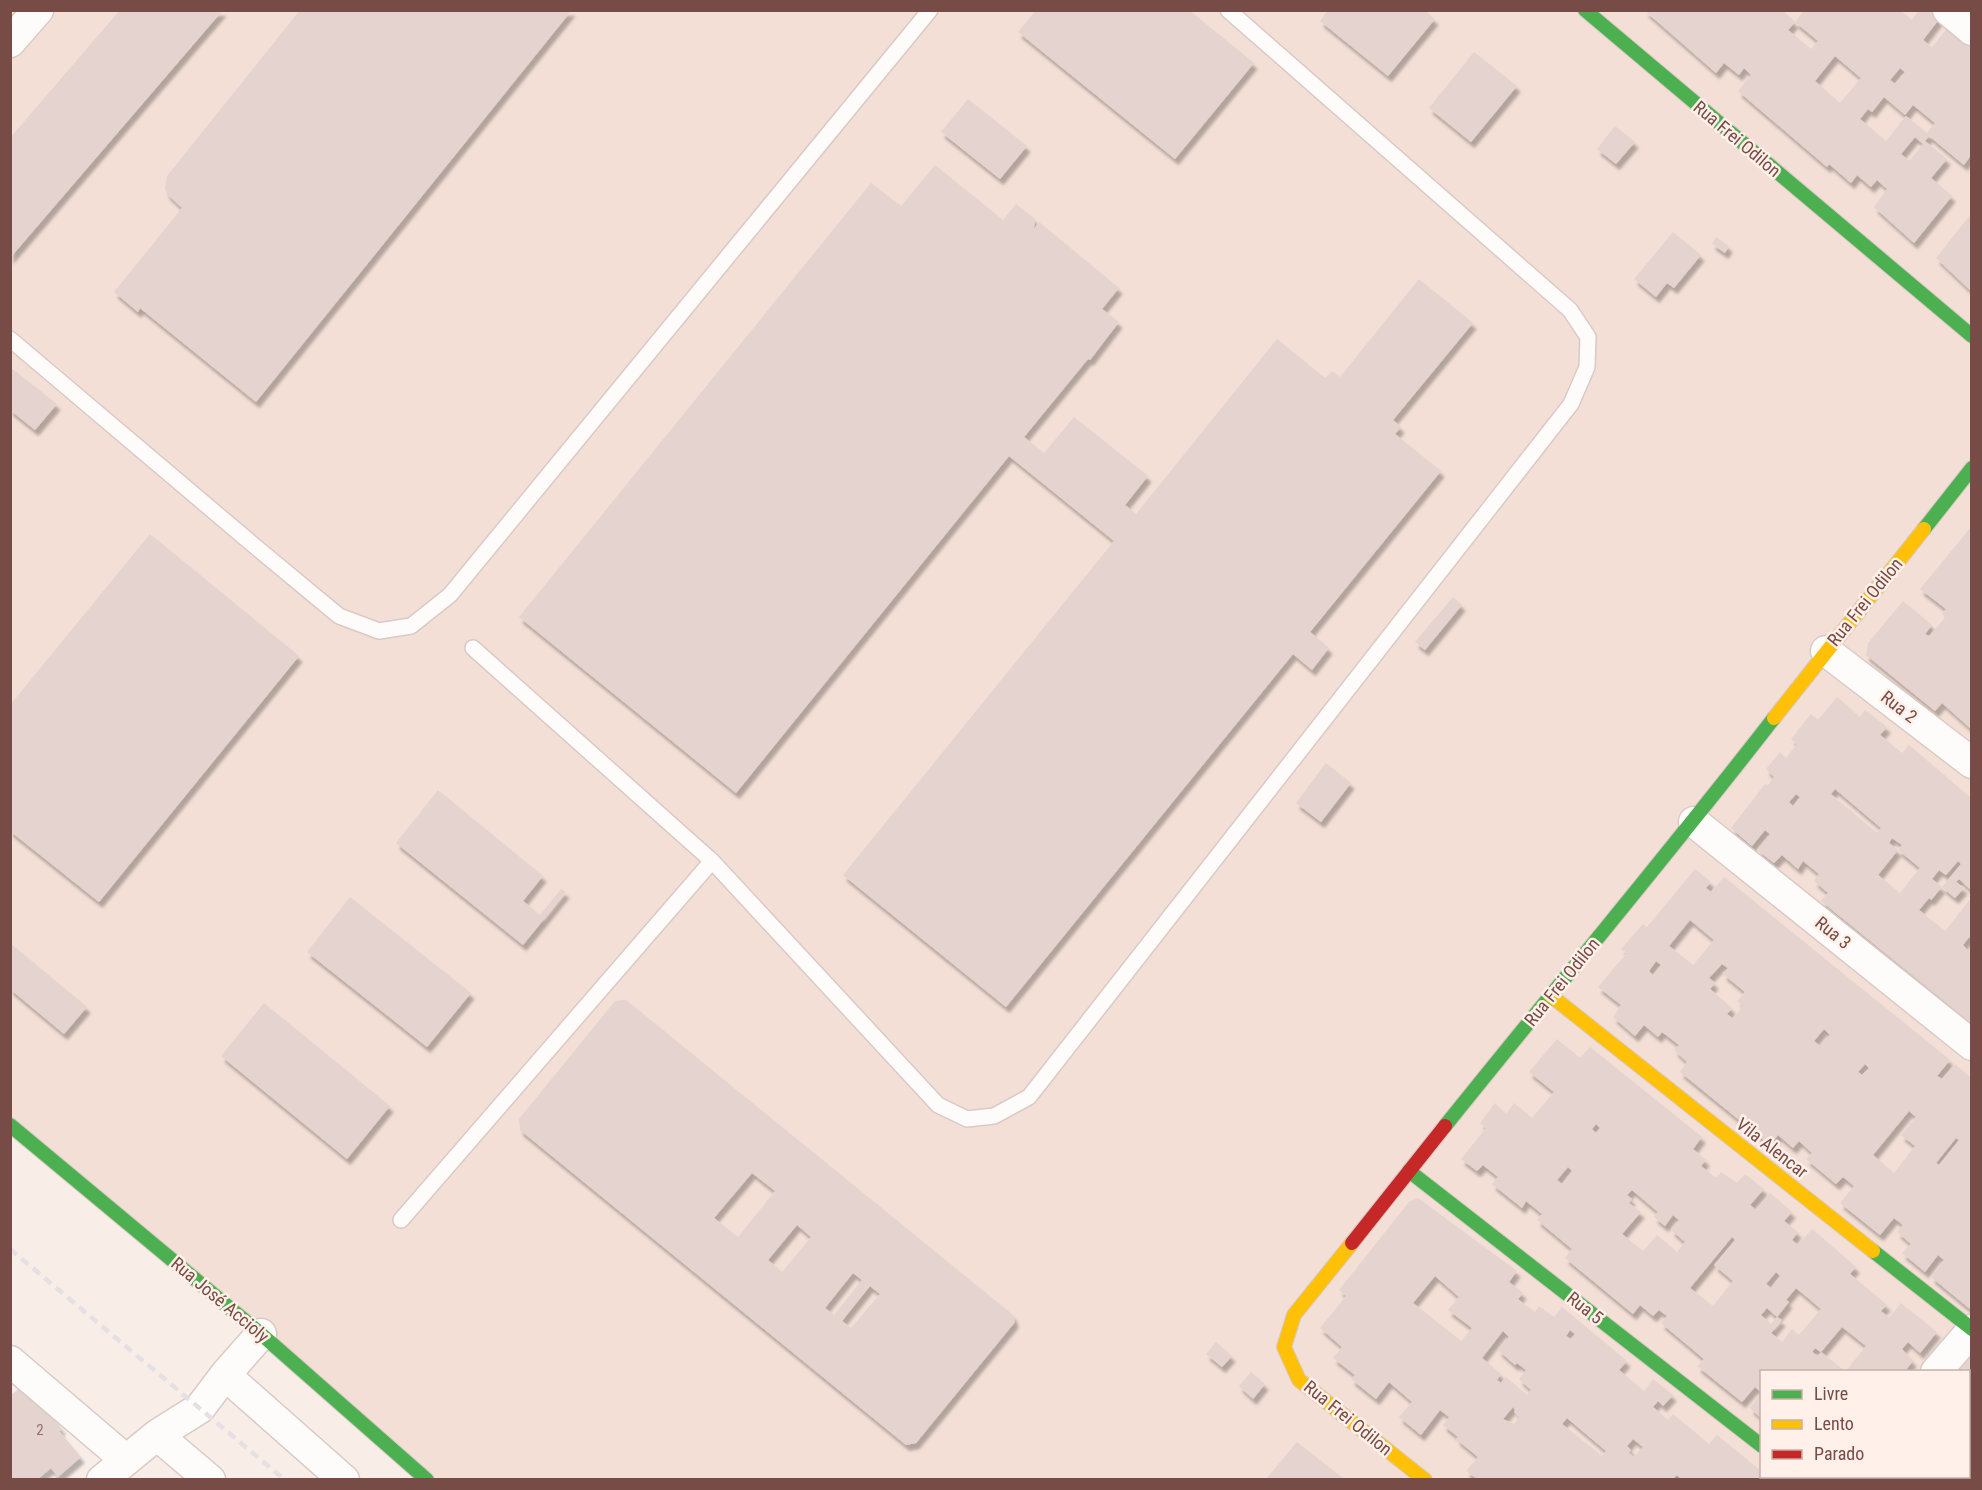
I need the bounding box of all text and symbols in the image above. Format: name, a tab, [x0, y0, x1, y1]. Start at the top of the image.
street label: Rua Frei Odilon	[1690, 96, 1785, 181]
street label: Rua Frei Odilon	[1823, 553, 1907, 650]
street label: Rua 2	[1877, 686, 1922, 727]
street label: Rua 3	[1811, 912, 1855, 953]
street label: Rua Frei Odilon	[1520, 933, 1604, 1030]
street label: Vila Alencar	[1732, 1113, 1813, 1182]
street label: Rua José Accioly	[167, 1253, 274, 1347]
street label: Rua 5	[1563, 1287, 1608, 1328]
legend	[1760, 1370, 1970, 1478]
street label: Rua Frei Odilon	[1300, 1376, 1397, 1460]
text: Livre	[1814, 1383, 1848, 1404]
text: Lento	[1814, 1413, 1854, 1434]
house number: 2	[36, 1421, 44, 1439]
text: Parado	[1814, 1443, 1864, 1464]

